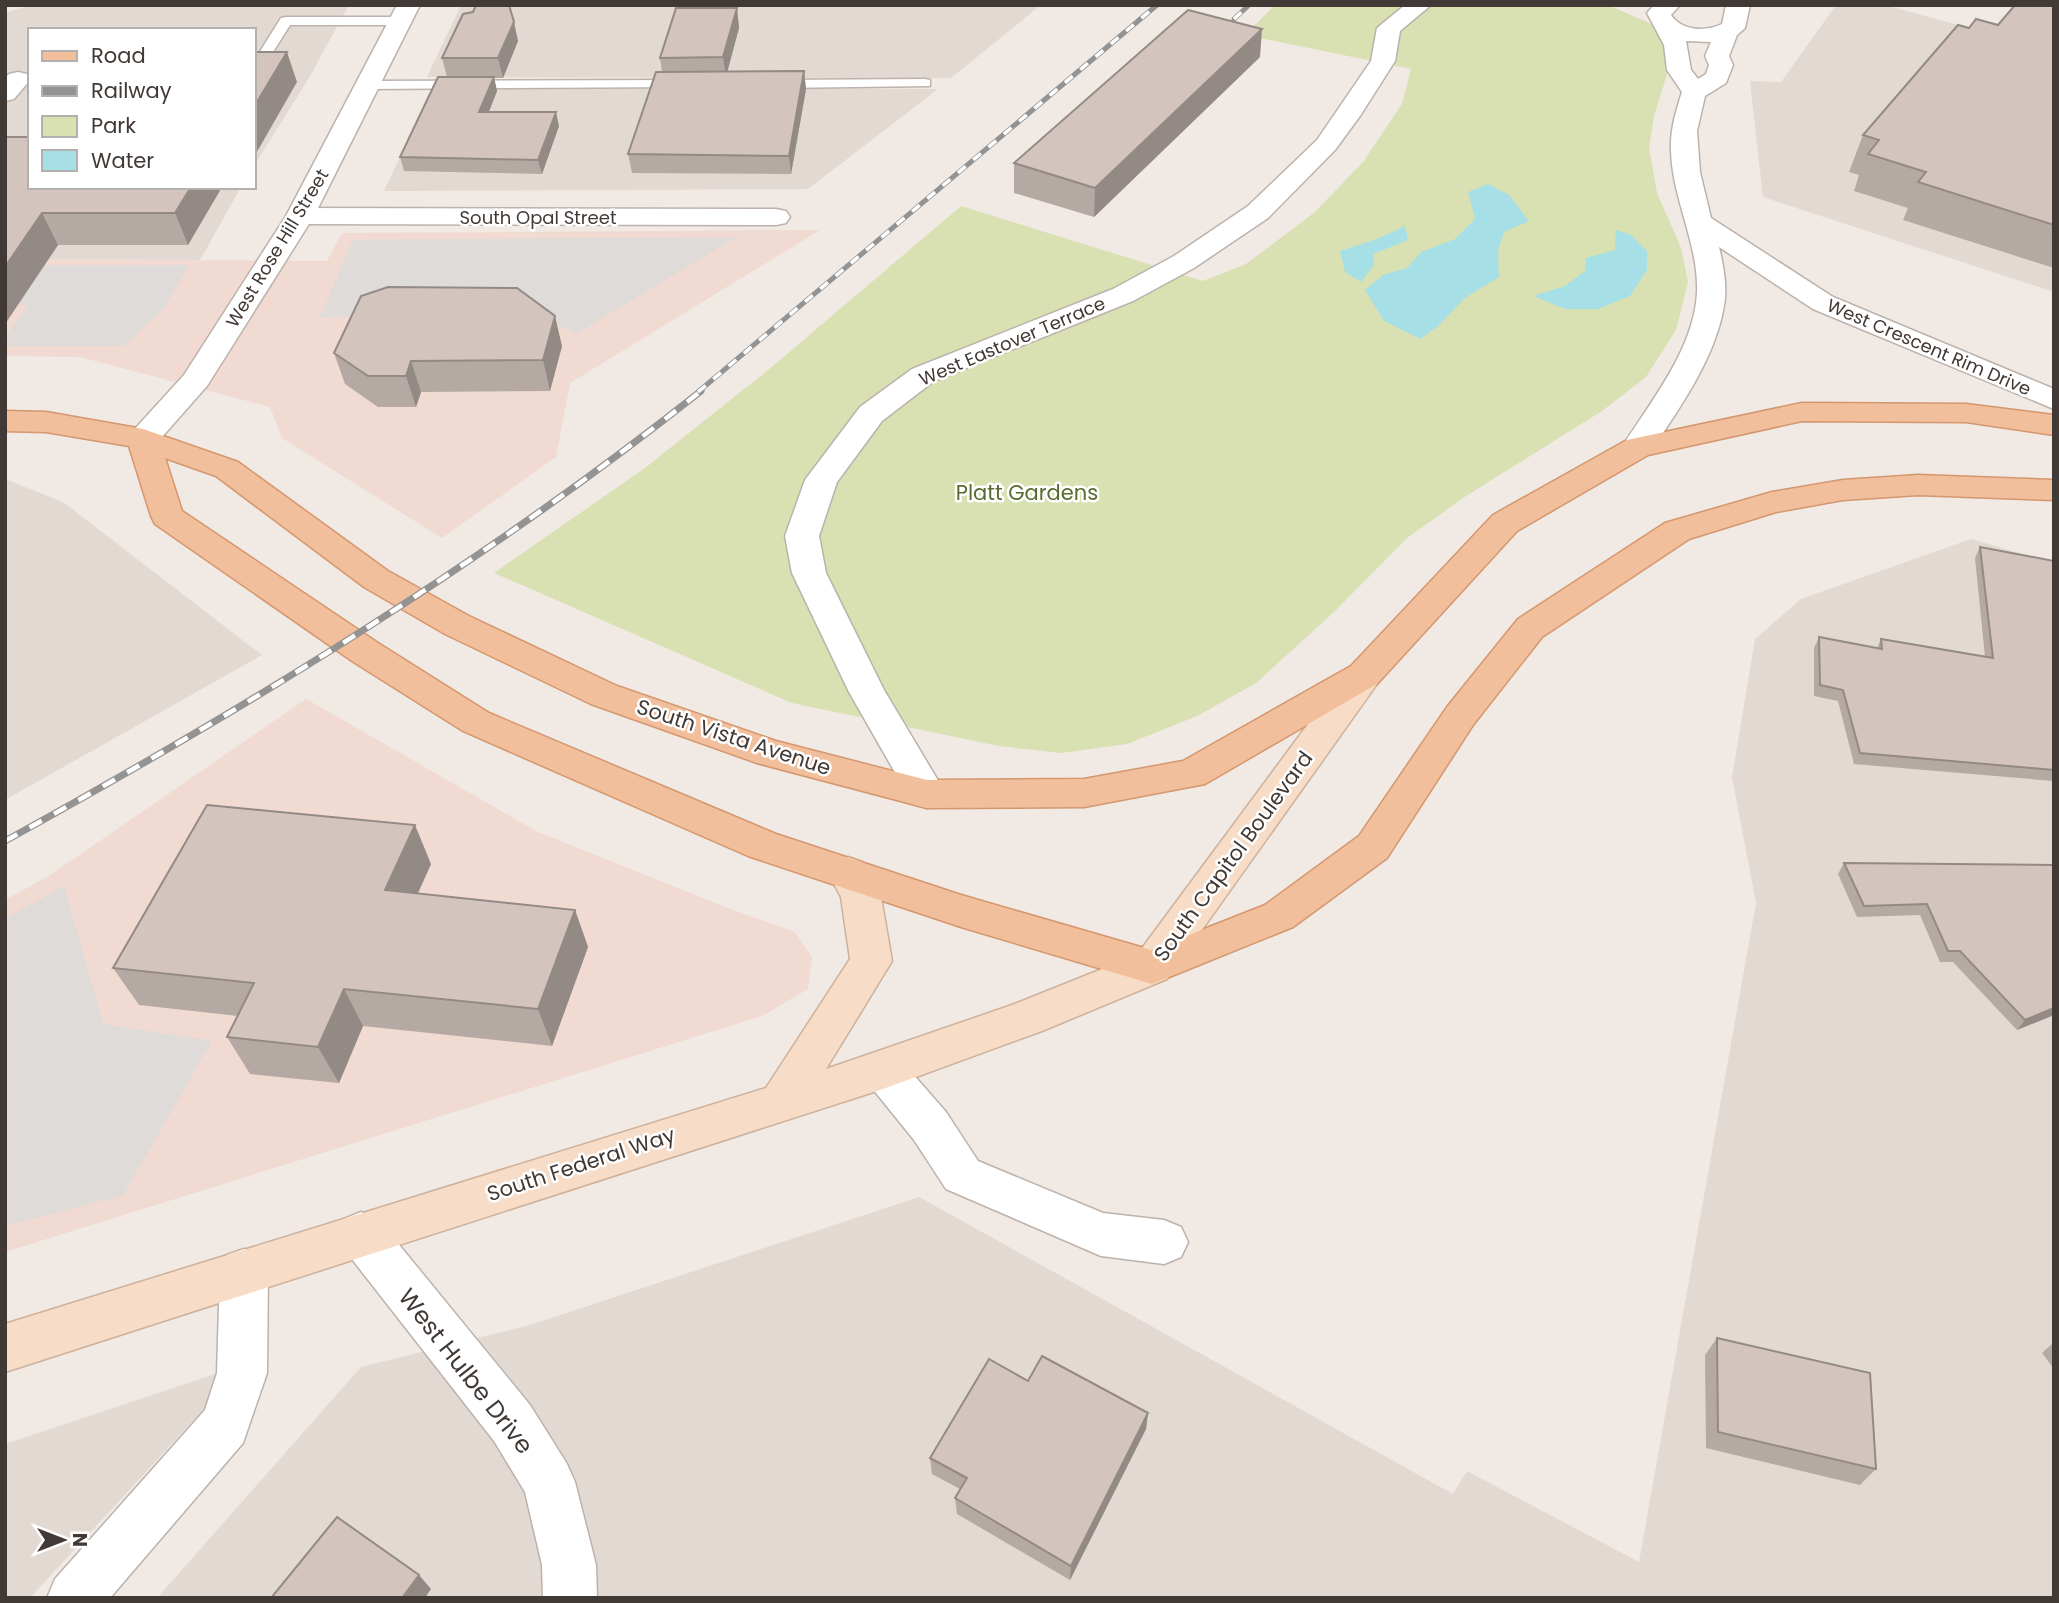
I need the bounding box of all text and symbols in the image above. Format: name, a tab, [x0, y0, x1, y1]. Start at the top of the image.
legend	[28, 28, 256, 189]
text: Road	[91, 41, 146, 70]
text: Railway	[91, 76, 172, 105]
text: Park	[91, 111, 136, 140]
text: Water	[91, 146, 154, 175]
street label: West Rose Hill Street	[220, 164, 334, 332]
street label: South Opal Street	[460, 205, 616, 230]
street label: West Eastover Terrace	[915, 290, 1109, 392]
street label: West Crescent Rim Drive	[1823, 293, 2035, 401]
park label: Platt Gardens	[956, 478, 1098, 507]
street label: South Vista Avenue	[633, 692, 835, 782]
street label: South Capitol Boulevard	[1147, 745, 1319, 967]
street label: South Federal Way	[483, 1120, 679, 1208]
street label: West Hulbe Drive	[391, 1281, 541, 1461]
north arrow	[28, 1505, 98, 1575]
text: N	[66, 1533, 93, 1547]

